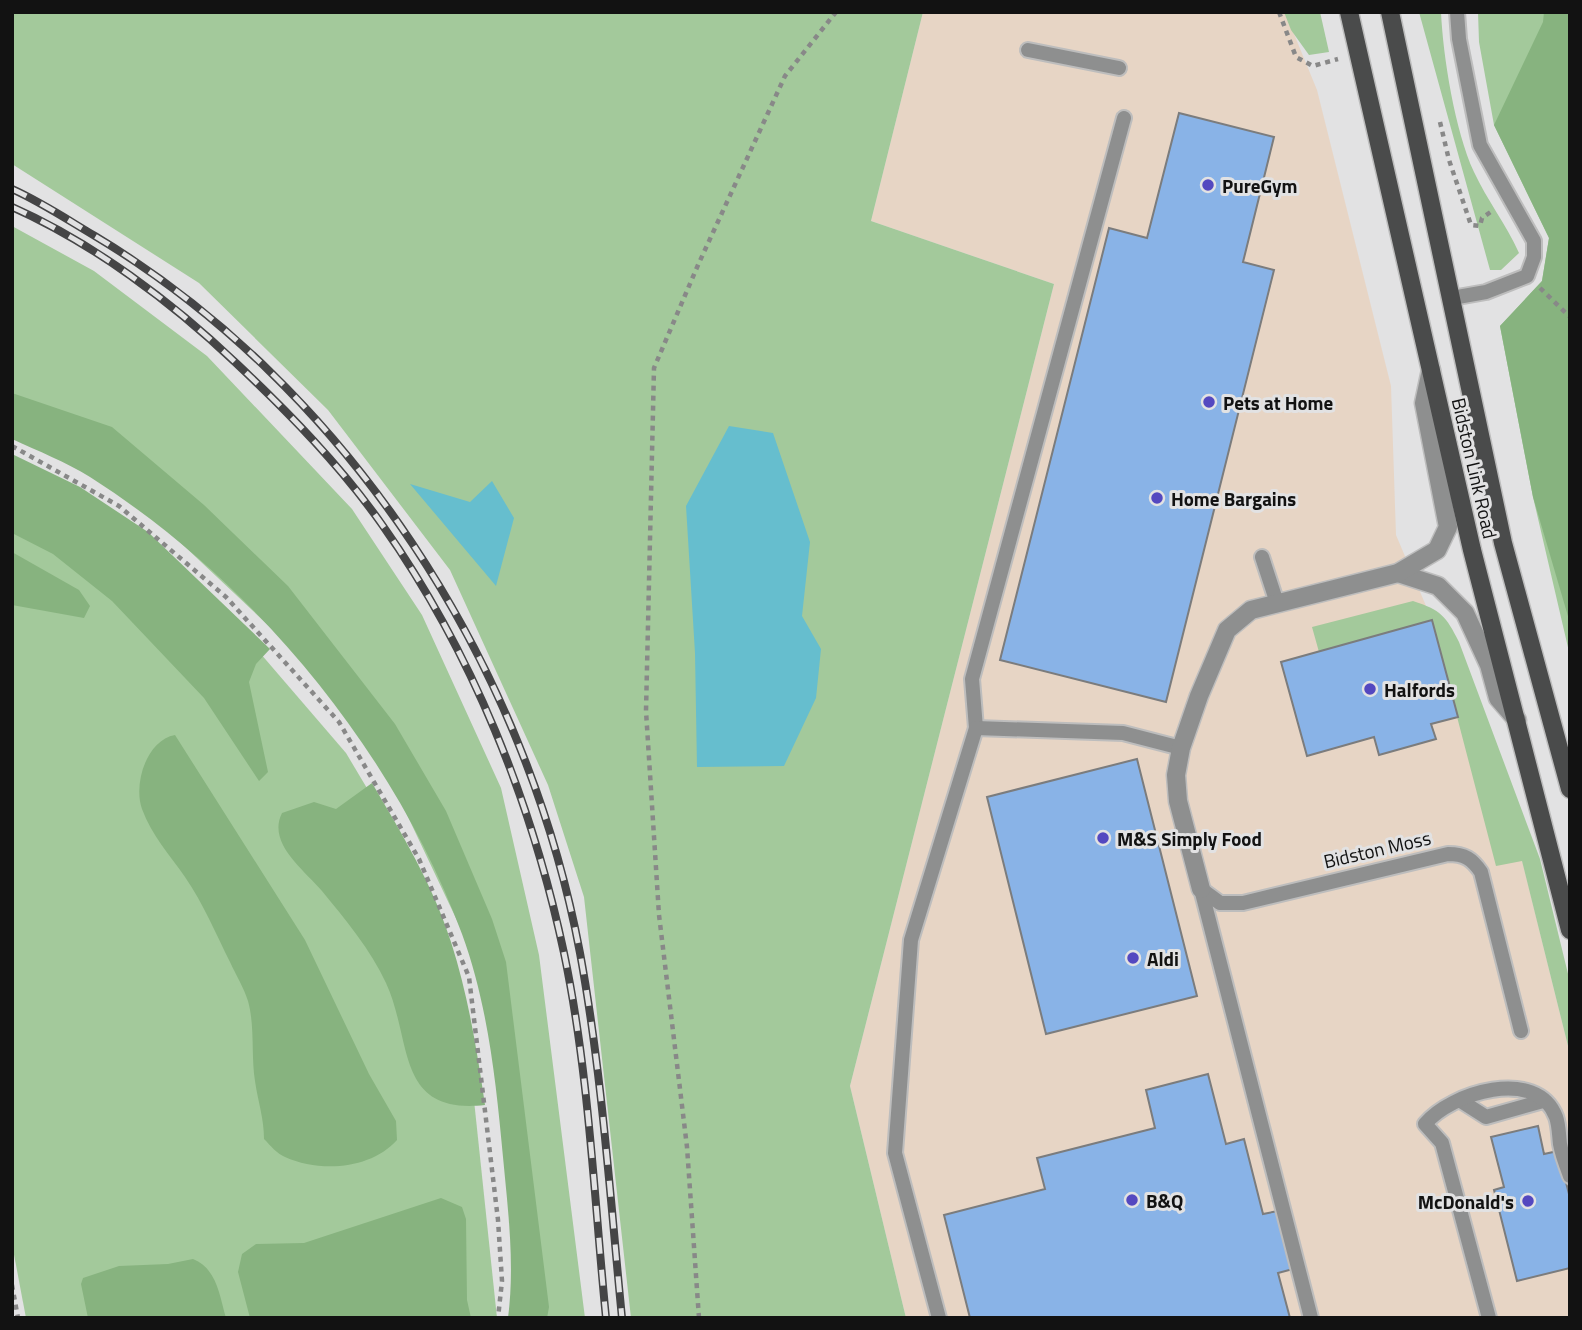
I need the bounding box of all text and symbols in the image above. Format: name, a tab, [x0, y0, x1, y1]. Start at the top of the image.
place label: PureGym	[1222, 171, 1297, 200]
marker: PureGym	[1200, 177, 1216, 193]
place label: Pets at Home	[1223, 388, 1334, 417]
marker: Pets at Home	[1201, 394, 1217, 410]
street label: Bidston Link Road	[1445, 395, 1505, 541]
place label: Home Bargains	[1171, 484, 1296, 513]
marker: Home Bargains	[1149, 490, 1165, 506]
place label: Halfords	[1384, 675, 1455, 704]
marker: Halfords	[1362, 681, 1378, 697]
street label: Bidston Moss	[1320, 823, 1434, 875]
place label: M&S Simply Food	[1117, 824, 1262, 853]
marker: M&S Simply Food	[1095, 830, 1111, 846]
place label: Aldi	[1147, 944, 1179, 973]
marker: Aldi	[1125, 950, 1141, 966]
place label: B&Q	[1146, 1186, 1183, 1215]
place label: McDonald's	[1418, 1187, 1514, 1216]
marker: B&Q	[1124, 1192, 1140, 1208]
marker: McDonald's	[1520, 1193, 1536, 1209]

